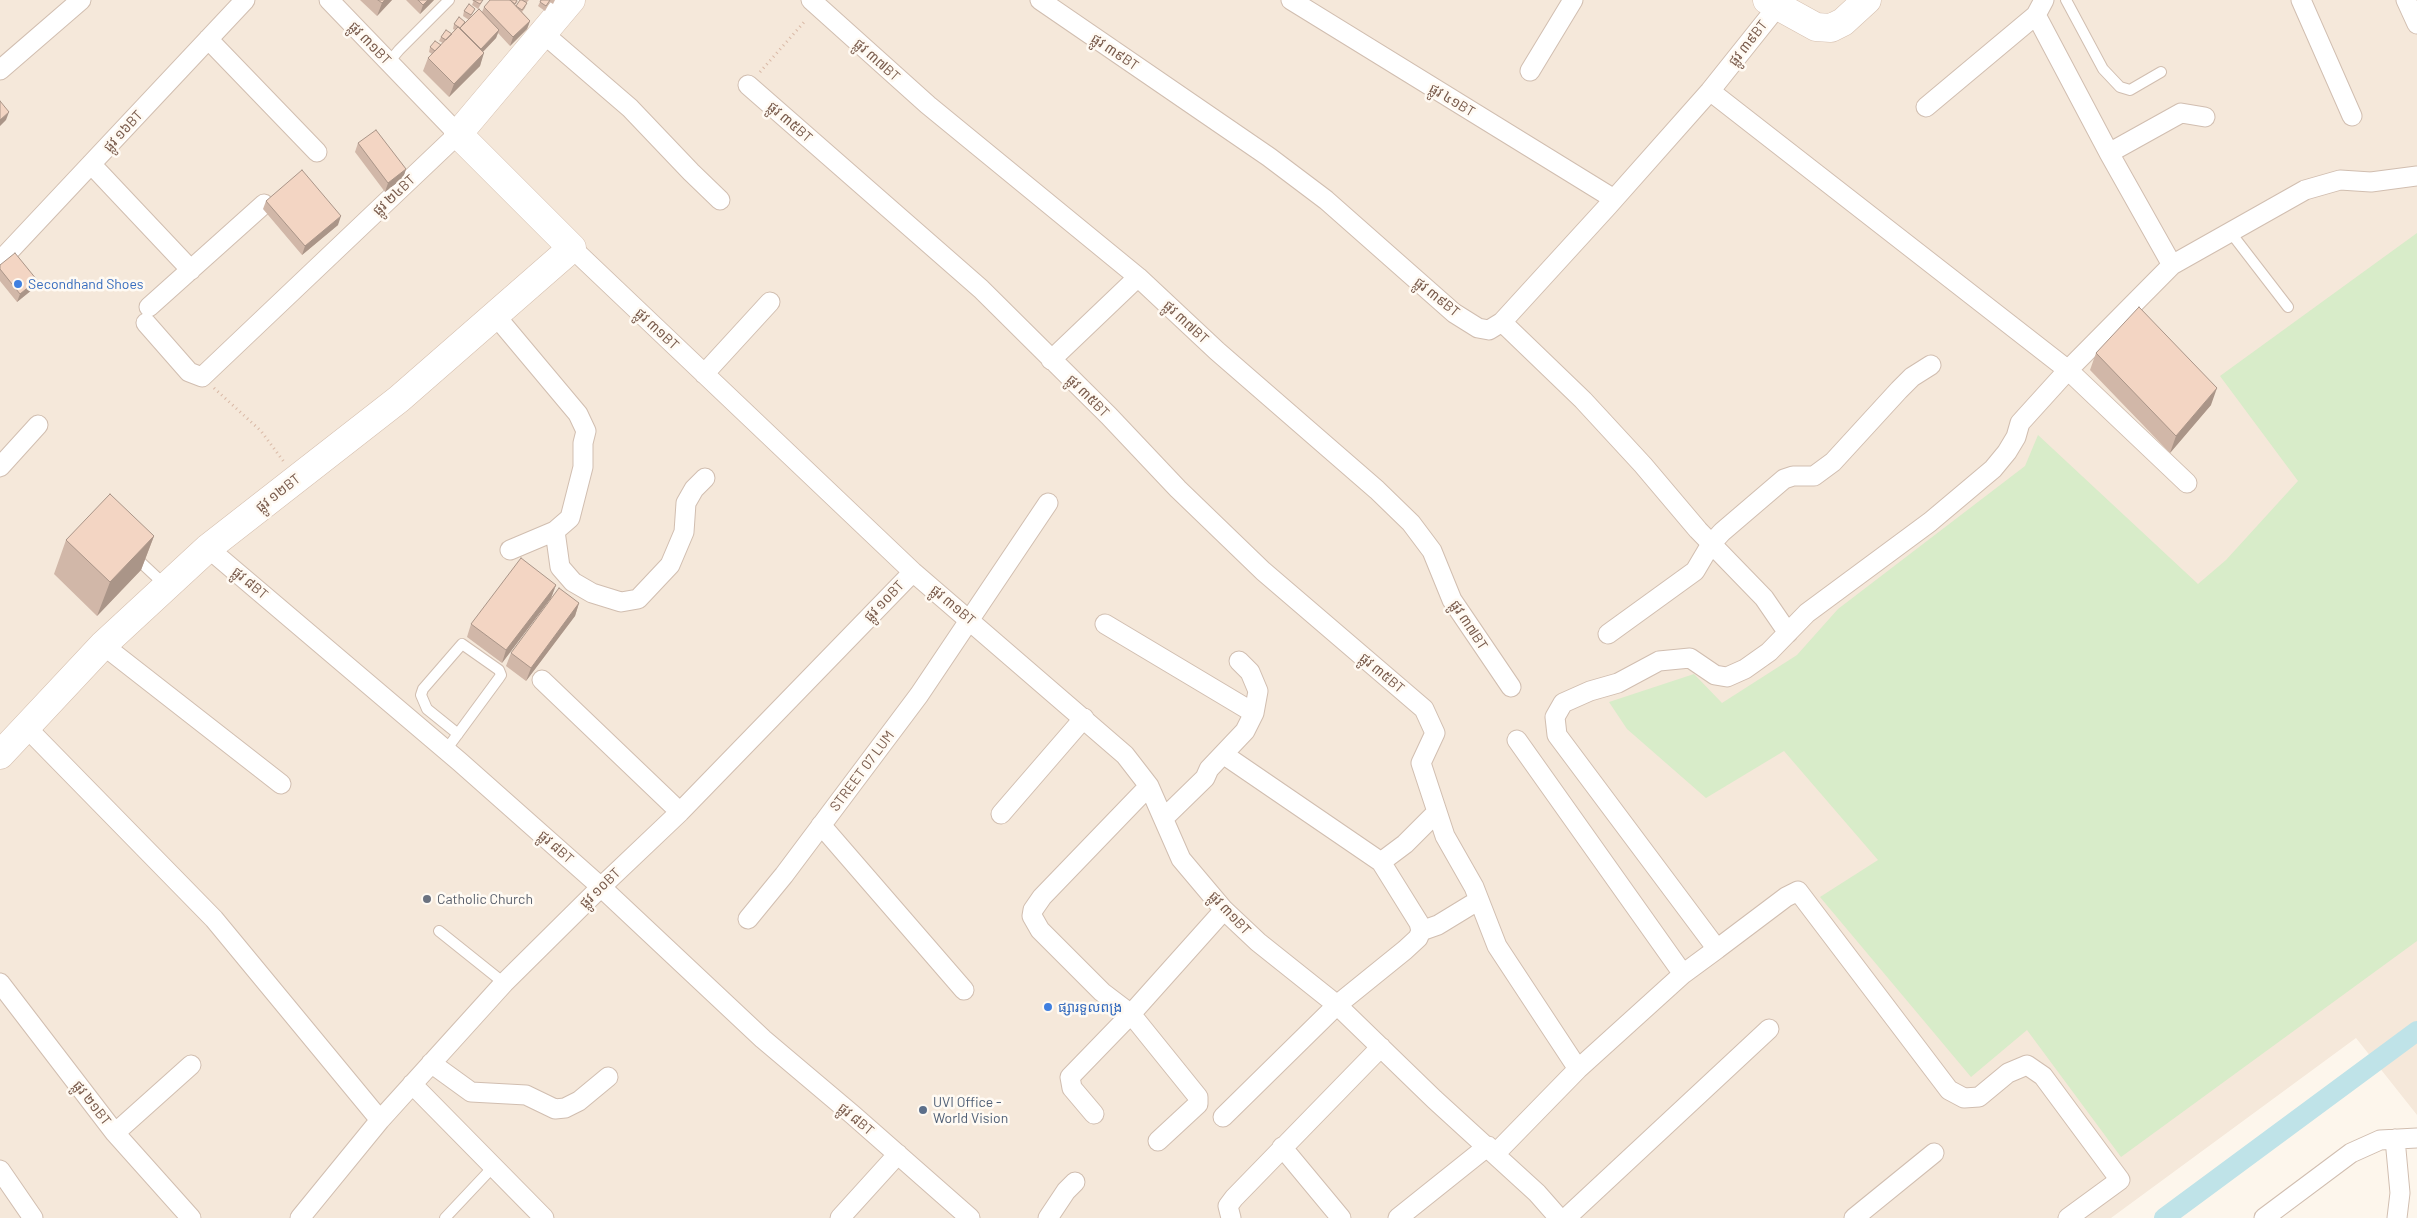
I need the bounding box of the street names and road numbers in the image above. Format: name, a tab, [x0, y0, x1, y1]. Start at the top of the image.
street label: ផ្លូវ ៣៩BT	[1725, 17, 1771, 69]
street label: ផ្លូវ ៣១BT	[345, 18, 395, 68]
street label: ផ្លូវ ៣៩BT	[1088, 30, 1142, 74]
street label: ផ្លូវ ៣៧BT	[851, 35, 903, 85]
street label: ផ្លូវ ៤១BT	[1426, 80, 1478, 120]
street label: ផ្លូវ ៣៥BT	[764, 98, 816, 146]
street label: ផ្លូវ ១៦BT	[100, 107, 146, 155]
street label: ផ្លូវ ២៤BT	[369, 171, 419, 219]
street label: ផ្លូវ ៣៩BT	[1411, 274, 1463, 320]
street label: ផ្លូវ ៣៧BT	[1160, 297, 1212, 347]
street label: ផ្លូវ ៣១BT	[632, 305, 682, 353]
street label: ផ្លូវ ៣៥BT	[1063, 371, 1113, 421]
street label: ផ្លូវ ១២BT	[252, 470, 304, 516]
street label: ផ្លូវ ៨BT	[229, 563, 271, 603]
street label: ផ្លូវ ១០BT	[860, 577, 908, 625]
street label: ផ្លូវ ៣១BT	[927, 581, 979, 629]
street label: ផ្លូវ ៣៧BT	[1447, 597, 1491, 653]
street label: ផ្លូវ ៣៥BT	[1356, 649, 1408, 697]
street label: STREET 07 LUM	[826, 727, 898, 815]
street label: ផ្លូវ ៨BT	[535, 827, 577, 867]
street label: ផ្លូវ ១០BT	[576, 864, 624, 912]
street label: ផ្លូវ ៣១BT	[1206, 888, 1254, 938]
street label: ផ្លូវ ២១BT	[69, 1077, 115, 1129]
street label: ផ្លូវ ៨BT	[835, 1099, 877, 1139]

